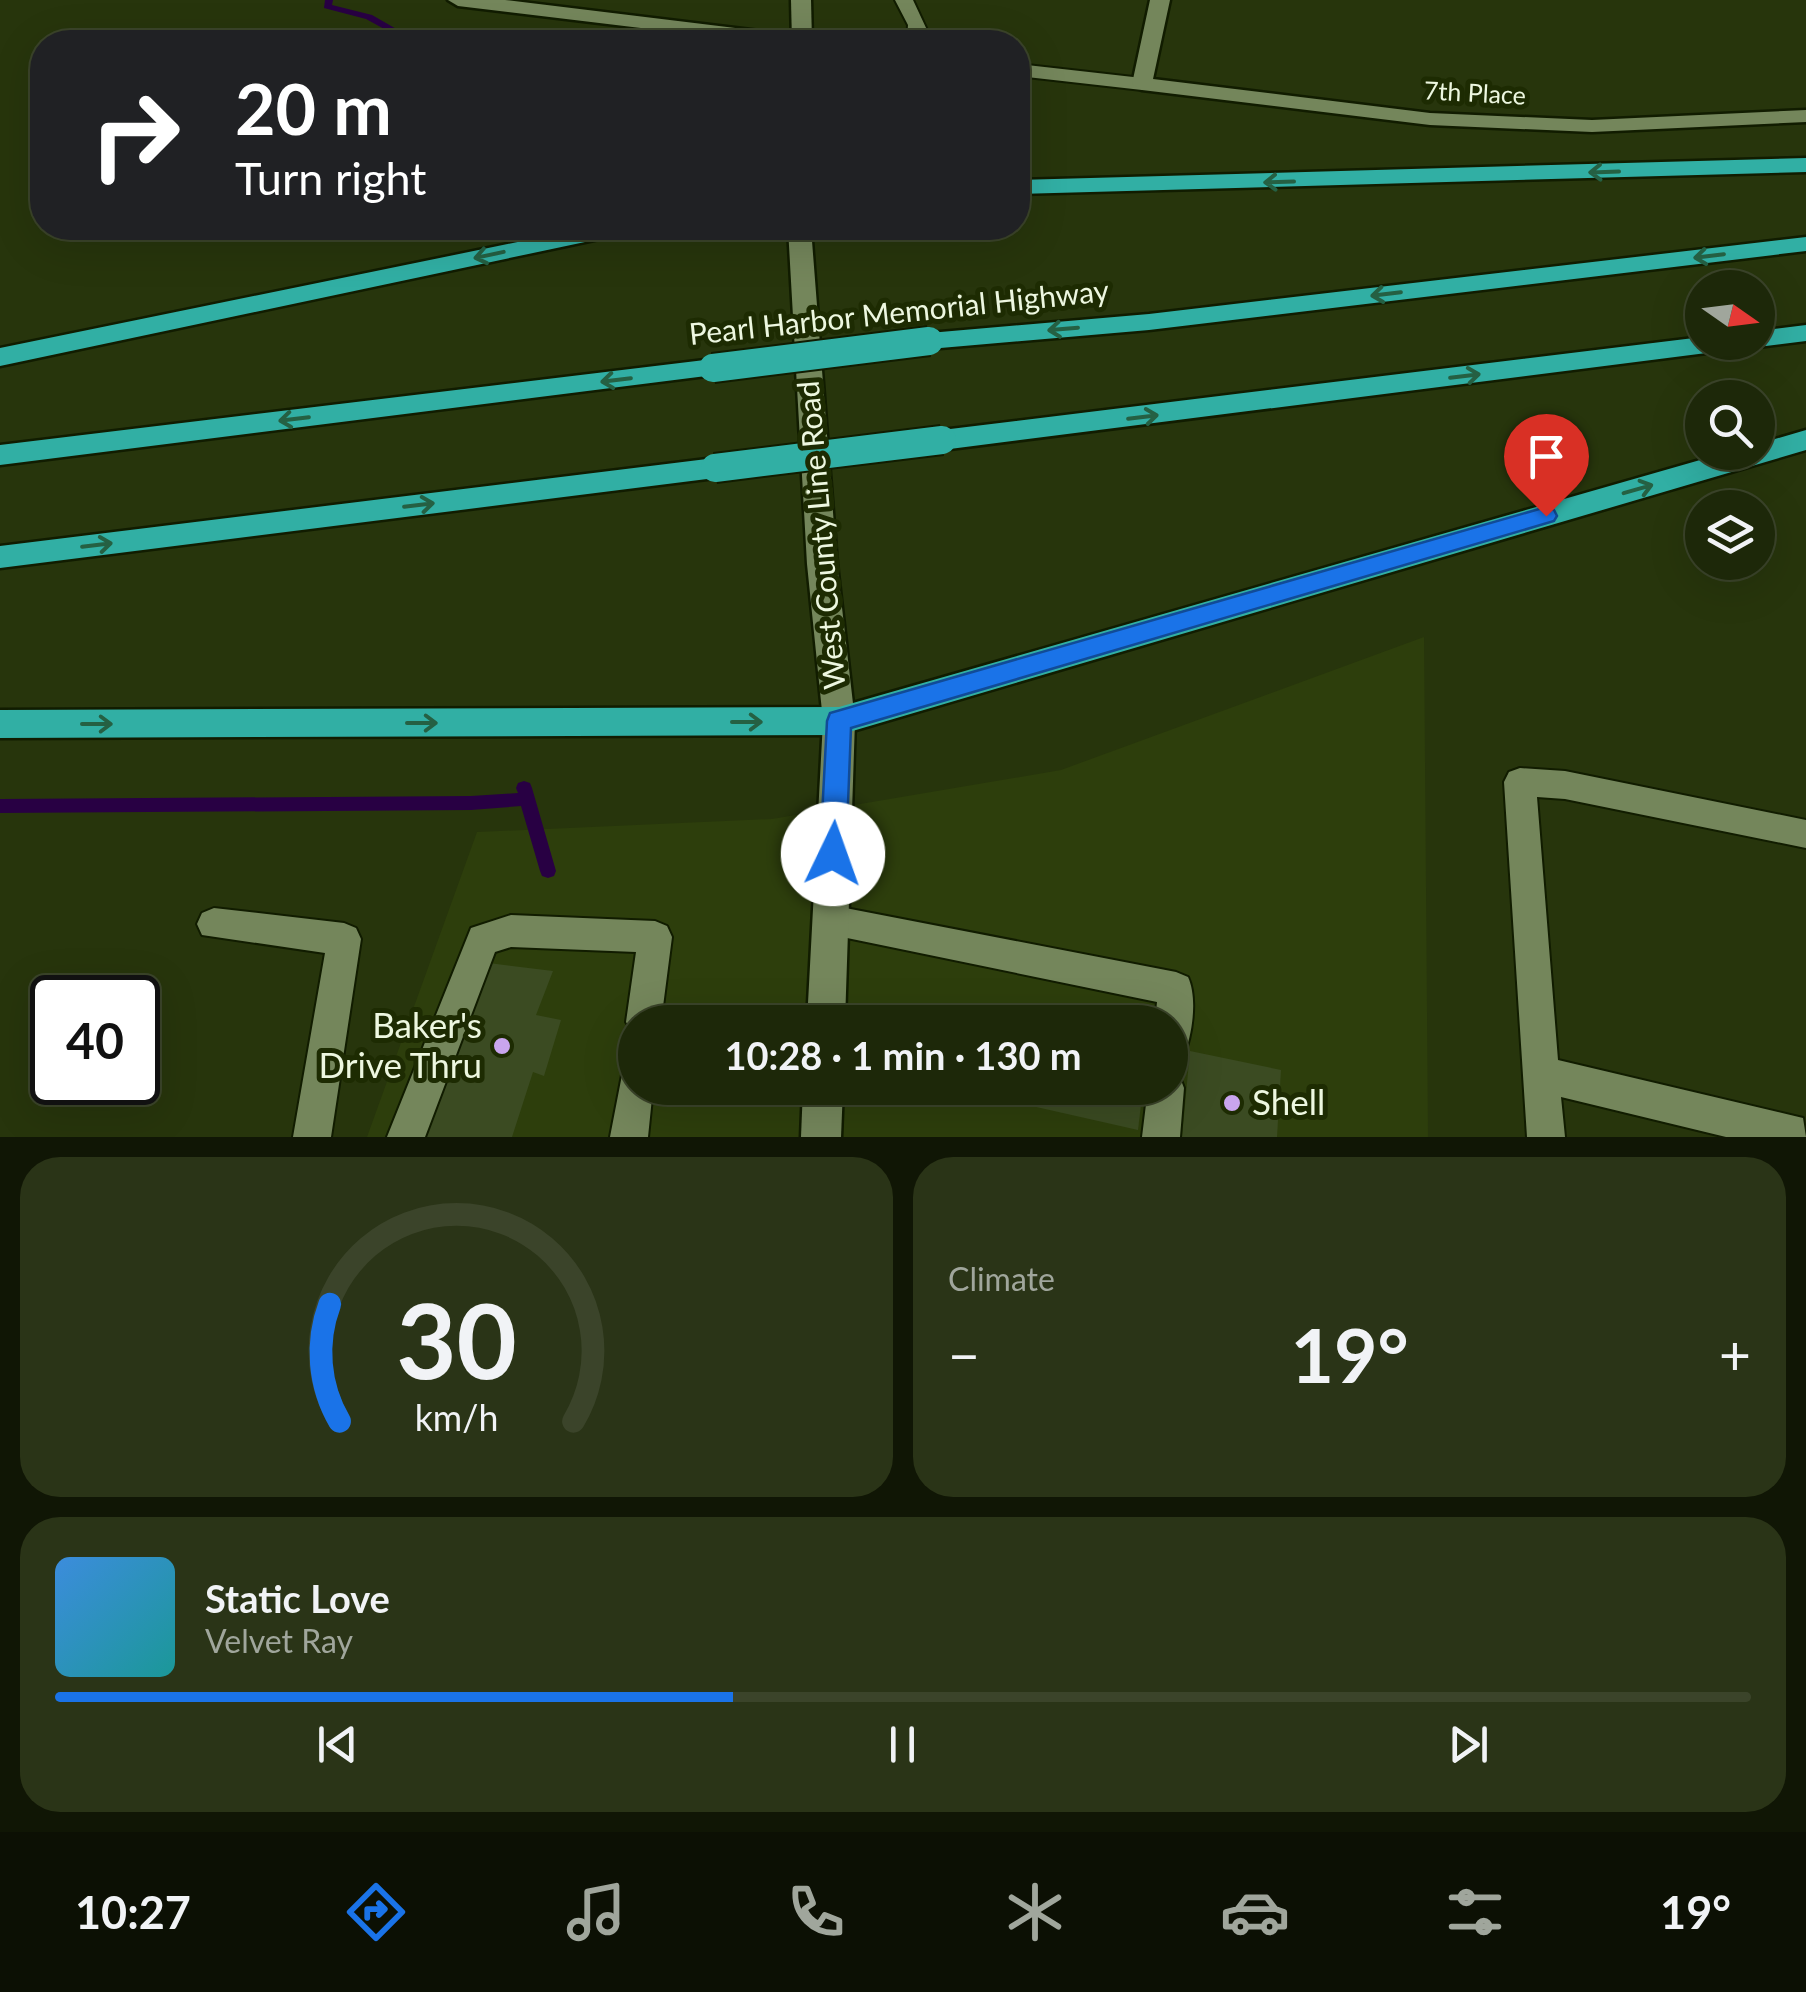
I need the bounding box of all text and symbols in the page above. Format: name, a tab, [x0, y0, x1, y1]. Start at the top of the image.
text: 20 m	[235, 66, 392, 150]
icon: right	[70, 70, 200, 200]
street label: 7th Place	[1423, 74, 1527, 110]
text: Turn right	[235, 151, 426, 205]
one-way arrow	[1588, 162, 1620, 181]
one-way arrow	[1263, 172, 1295, 191]
one-way arrow	[473, 246, 505, 265]
one-way arrow	[1694, 247, 1726, 266]
north arrow	[1685, 270, 1775, 360]
map controls	[1685, 270, 1775, 580]
street label: Pearl Harbor Memorial Highway	[687, 271, 1111, 351]
one-way arrow	[1371, 285, 1403, 304]
one-way arrow	[1048, 320, 1080, 339]
one-way arrow	[1449, 366, 1481, 385]
one-way arrow	[601, 371, 633, 390]
street label: West County Line Road	[789, 380, 851, 691]
button: search	[1685, 380, 1775, 470]
one-way arrow	[1126, 407, 1159, 425]
one-way arrow	[278, 411, 310, 429]
pin	[1504, 414, 1589, 517]
icon: arrive	[1519, 429, 1574, 484]
one-way arrow	[1622, 479, 1654, 497]
button: layers	[1685, 490, 1775, 580]
one-way arrow	[403, 495, 435, 514]
one-way arrow	[80, 535, 112, 554]
one-way arrow	[730, 712, 763, 732]
one-way arrow	[80, 714, 113, 734]
one-way arrow	[406, 714, 438, 732]
position arrow	[781, 802, 885, 906]
speed limit sign: 40	[30, 975, 160, 1105]
place label: Baker's Drive Thru	[318, 1003, 482, 1085]
text: 10:28 · 1 min · 130 m	[724, 1032, 1082, 1078]
marker: Baker's Drive Thru	[491, 1035, 513, 1057]
place label: Shell	[1252, 1080, 1325, 1122]
marker: Shell	[1221, 1092, 1243, 1114]
text: Climate	[948, 1259, 1055, 1298]
text: 30	[396, 1276, 517, 1401]
text: 19°	[1290, 1309, 1409, 1399]
text: −	[948, 1321, 980, 1387]
text: +	[1719, 1321, 1751, 1387]
text: km/h	[415, 1396, 498, 1439]
text: Static Love	[205, 1575, 390, 1621]
text: Velvet Ray	[205, 1621, 353, 1660]
icon: previous	[310, 1717, 365, 1772]
icon: pause	[875, 1717, 930, 1772]
icon: next	[1441, 1717, 1496, 1772]
icon: directions	[341, 1877, 411, 1947]
icon: music	[561, 1877, 631, 1947]
icon: phone	[781, 1877, 851, 1947]
icon: climate	[1000, 1877, 1070, 1947]
icon: car	[1220, 1877, 1290, 1947]
icon: filters	[1440, 1877, 1510, 1947]
text: 10:27	[75, 1885, 191, 1939]
text: 19°	[1660, 1885, 1731, 1939]

